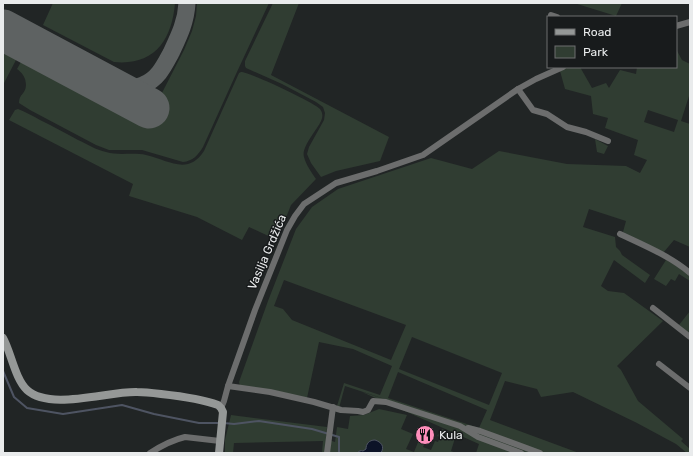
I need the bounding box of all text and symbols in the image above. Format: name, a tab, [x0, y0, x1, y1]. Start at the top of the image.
legend	[547, 16, 677, 68]
text: Road	[583, 25, 611, 39]
text: Park	[583, 45, 609, 59]
street label: Vasilja Grdžića	[245, 212, 289, 292]
restaurant icon: Kula	[414, 424, 436, 446]
place label: Kula	[439, 428, 463, 442]

